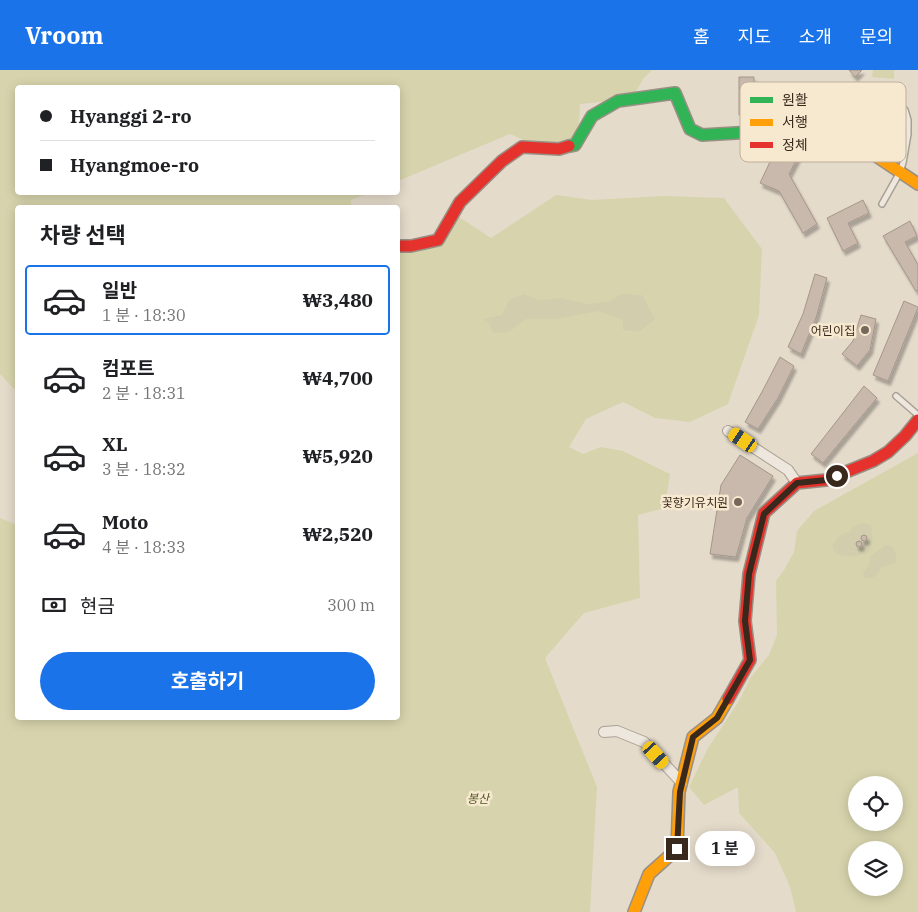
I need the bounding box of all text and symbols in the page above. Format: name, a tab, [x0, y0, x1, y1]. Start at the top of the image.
text: Vroom	[25, 19, 104, 51]
text: 홈	[693, 25, 710, 48]
text: 지도	[738, 25, 771, 48]
text: 소개	[799, 25, 832, 48]
text: 문의	[860, 25, 893, 48]
legend	[740, 82, 906, 162]
text: 원활	[782, 91, 808, 109]
text: Hyanggi 2-ro	[70, 104, 192, 128]
text: 서행	[782, 113, 808, 131]
text: 정체	[782, 136, 808, 154]
text: Hyangmoe-ro	[70, 153, 199, 177]
text: 차량 선택	[40, 220, 126, 249]
icon: car	[42, 278, 87, 323]
text: 일반	[102, 278, 137, 302]
text: ₩3,480	[303, 288, 373, 312]
text: 1 분 · 18:30	[102, 305, 186, 325]
place label: 어린이집	[811, 323, 855, 338]
marker: 어린이집	[859, 324, 871, 336]
icon: car	[42, 356, 87, 401]
text: 컴포트	[102, 356, 154, 380]
text: ₩4,700	[303, 366, 373, 390]
text: 2 분 · 18:31	[102, 383, 186, 403]
car	[726, 425, 759, 455]
text: XL	[102, 432, 128, 456]
icon: car	[42, 434, 87, 479]
text: ₩5,920	[303, 444, 373, 468]
text: 3 분 · 18:32	[102, 459, 186, 479]
route start	[826, 465, 848, 487]
place label: 꽃향기유치원	[662, 495, 728, 510]
marker: 꽃향기유치원	[732, 496, 744, 508]
text: Moto	[102, 510, 148, 534]
icon: car	[42, 512, 87, 557]
text: ₩2,520	[303, 522, 373, 546]
text: 4 분 · 18:33	[102, 537, 186, 557]
icon: cash	[40, 591, 68, 619]
text: 현금	[80, 594, 115, 618]
text: 300 m	[327, 595, 375, 615]
button: 호출하기	[40, 652, 375, 710]
car	[640, 739, 671, 771]
map controls	[848, 776, 903, 896]
button: locate	[848, 776, 903, 831]
park label: 봉산	[467, 791, 491, 806]
callout: 1 분	[694, 832, 754, 866]
route end	[666, 838, 688, 860]
text: 1 분	[711, 838, 739, 858]
button: layers	[848, 841, 903, 896]

